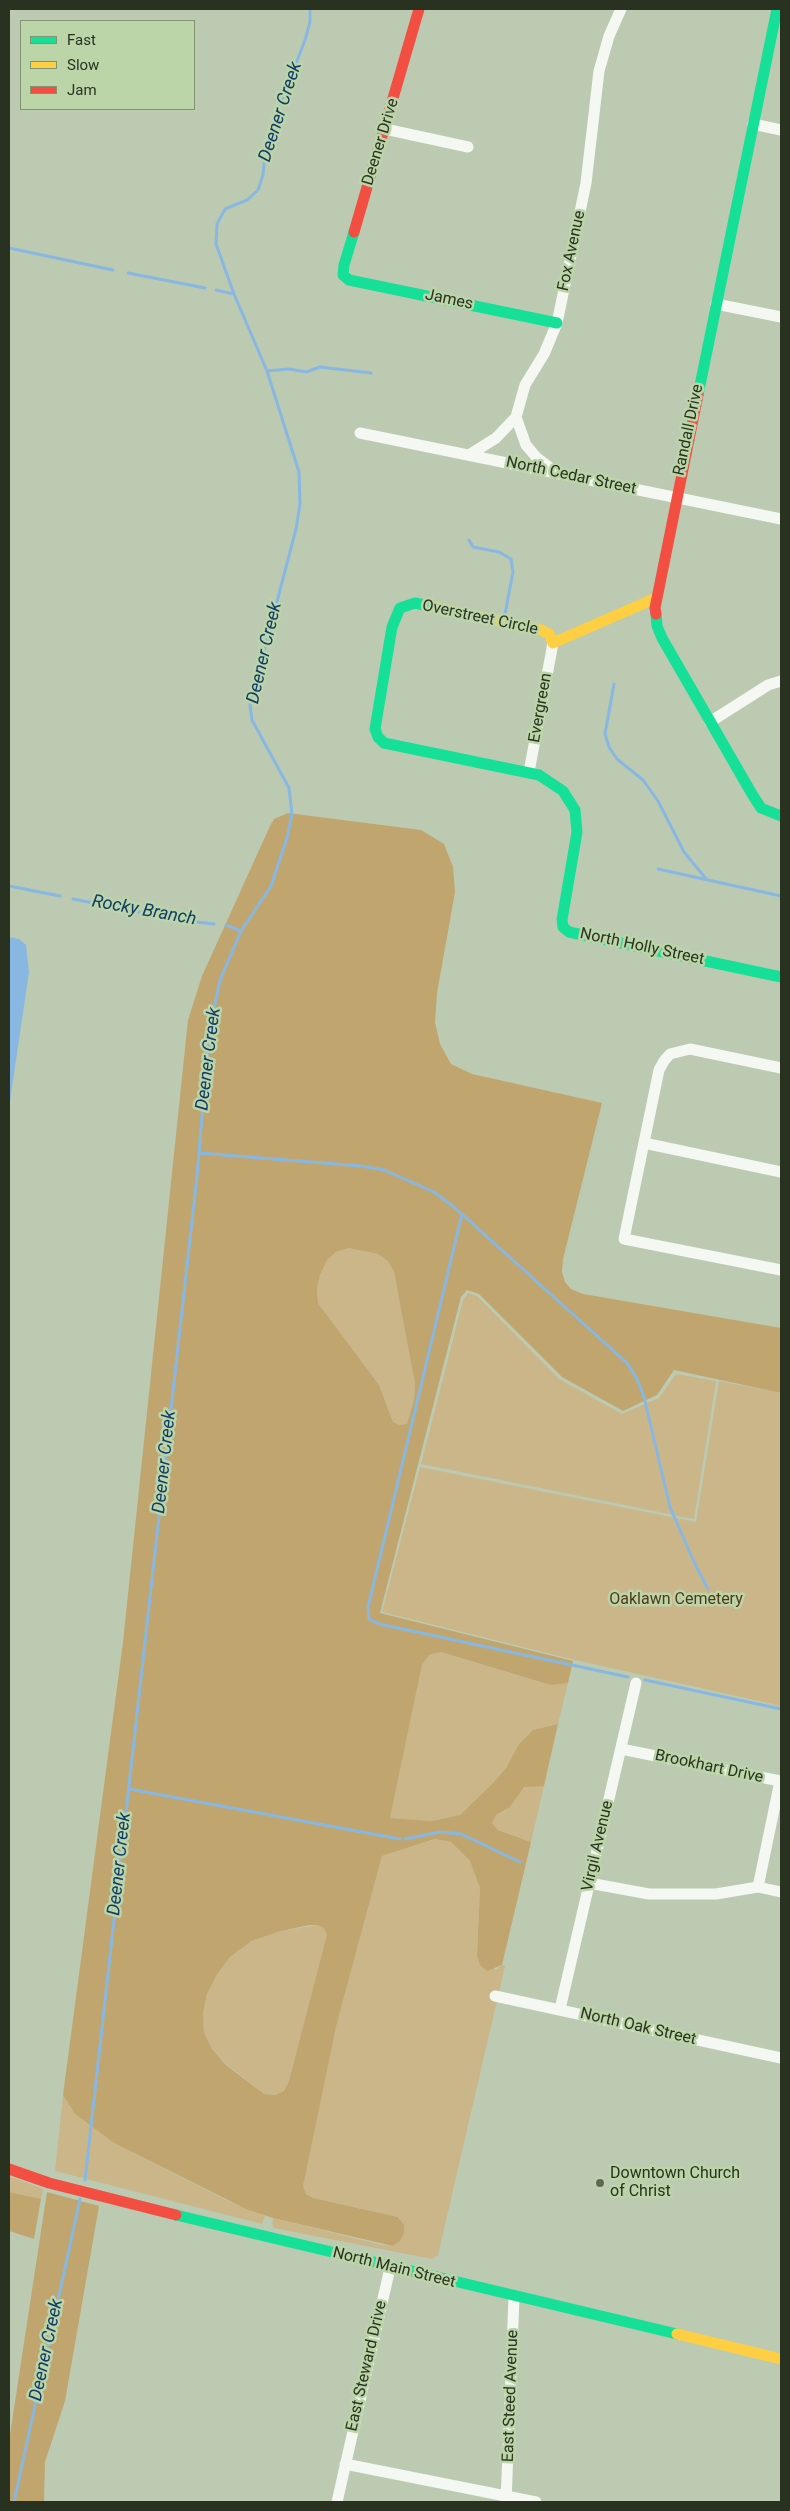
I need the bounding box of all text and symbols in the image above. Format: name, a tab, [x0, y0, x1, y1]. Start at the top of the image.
legend	[20, 20, 195, 110]
text: Fast	[67, 31, 96, 49]
text: Slow	[67, 56, 99, 74]
water label: Deener Creek	[255, 59, 307, 165]
text: Jam	[67, 81, 97, 99]
street label: Deener Drive	[359, 96, 403, 188]
street label: Fox Avenue	[554, 209, 590, 293]
street label: James	[423, 286, 475, 314]
street label: Randall Drive	[670, 383, 708, 477]
street label: North Cedar Street	[504, 453, 638, 499]
street label: Overstreet Circle	[420, 596, 540, 640]
water label: Deener Creek	[243, 600, 287, 706]
street label: Evergreen	[525, 672, 557, 744]
water label: Rocky Branch	[90, 891, 198, 931]
street label: North Holly Street	[578, 924, 706, 970]
water label: Deener Creek	[192, 1006, 226, 1112]
water label: Deener Creek	[149, 1409, 181, 1515]
park label: Oaklawn Cemetery	[609, 1590, 743, 1610]
street label: Brookhart Drive	[653, 1746, 765, 1788]
street label: Virgil Avenue	[578, 1799, 618, 1893]
water label: Deener Creek	[104, 1811, 136, 1917]
street label: North Oak Street	[578, 2004, 698, 2050]
place label: Downtown Church of Christ	[610, 2164, 740, 2202]
marker: Downtown Church of Christ	[594, 2177, 606, 2189]
street label: North Main Street	[331, 2243, 457, 2293]
water label: Deener Creek	[26, 2297, 68, 2403]
street label: East Steward Drive	[343, 2299, 391, 2433]
street label: East Steed Avenue	[499, 2330, 523, 2462]

